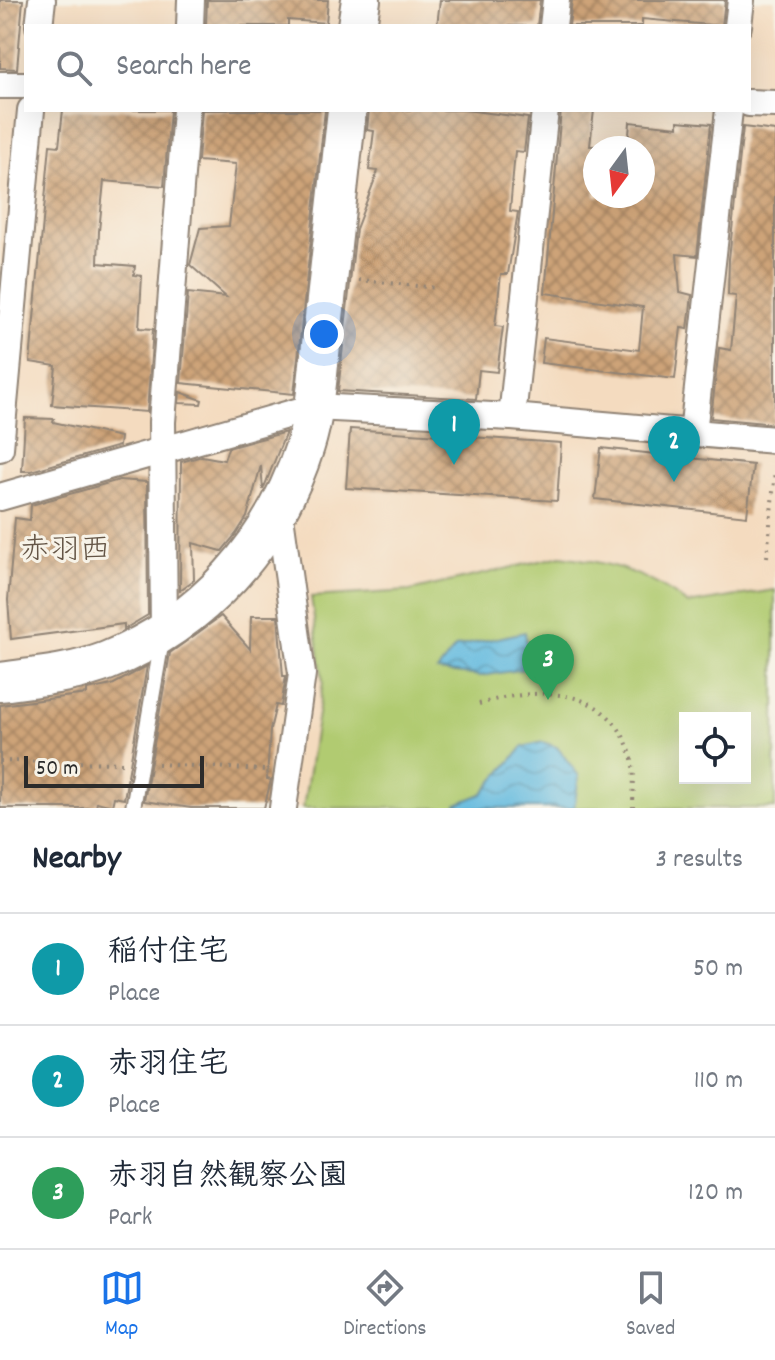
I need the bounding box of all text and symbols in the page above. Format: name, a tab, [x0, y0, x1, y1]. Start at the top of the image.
search box	[24, 24, 751, 112]
icon: search	[52, 46, 96, 90]
text: Search here	[116, 47, 252, 90]
north arrow	[583, 136, 655, 208]
your location	[304, 314, 344, 354]
pin: 1	[428, 399, 480, 465]
pin: 2	[648, 416, 700, 482]
district label: 赤羽西	[20, 531, 110, 574]
pin: 3	[522, 634, 574, 700]
map controls	[679, 712, 751, 784]
button: locate	[679, 712, 751, 784]
scale bar	[24, 752, 204, 788]
text: 50 m	[36, 754, 78, 785]
text: Nearby	[32, 836, 121, 885]
text: 3 results	[656, 842, 743, 879]
text: 稲付住宅	[108, 933, 228, 976]
text: 1	[55, 951, 61, 988]
text: 50 m	[693, 951, 743, 988]
text: Place	[108, 976, 160, 1013]
text: 赤羽住宅	[108, 1045, 228, 1088]
text: 2	[52, 1063, 64, 1100]
text: 110 m	[694, 1063, 743, 1100]
text: Place	[108, 1088, 160, 1125]
text: 赤羽自然観察公園	[108, 1157, 348, 1200]
text: 3	[52, 1175, 64, 1212]
text: 120 m	[688, 1175, 743, 1212]
text: Park	[108, 1200, 152, 1237]
tab: Map	[100, 1266, 144, 1345]
tab: Directions	[343, 1266, 427, 1345]
tab: Saved	[626, 1266, 675, 1345]

